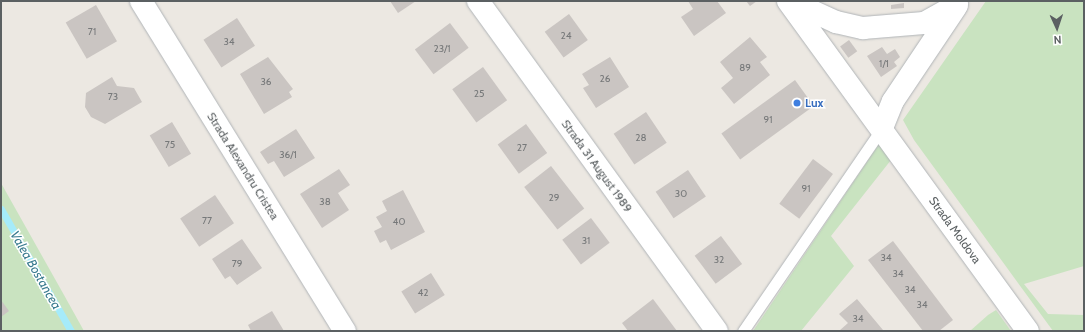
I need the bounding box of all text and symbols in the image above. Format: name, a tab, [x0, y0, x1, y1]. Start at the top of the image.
north arrow	[1037, 8, 1077, 48]
house number: 71	[88, 26, 96, 38]
house number: 24	[560, 30, 572, 42]
text: N	[1053, 33, 1062, 47]
house number: 34	[223, 36, 235, 48]
house number: 23/1	[433, 43, 451, 55]
house number: 1/1	[879, 58, 889, 70]
house number: 89	[739, 62, 751, 74]
house number: 26	[600, 73, 610, 85]
house number: 36	[260, 76, 272, 88]
house number: 25	[474, 88, 484, 100]
house number: 73	[108, 91, 118, 103]
place label: Lux	[805, 96, 823, 110]
marker: Lux	[792, 98, 802, 108]
street label: Strada Alexandru Cristea	[204, 110, 282, 222]
house number: 91	[764, 114, 772, 126]
street label: Strada 31 August 1989	[559, 117, 635, 215]
house number: 28	[635, 132, 647, 144]
house number: 75	[165, 139, 175, 151]
house number: 27	[517, 142, 527, 154]
house number: 36/1	[279, 149, 297, 161]
house number: 91	[802, 183, 810, 195]
house number: 30	[675, 188, 687, 200]
house number: 29	[549, 192, 559, 204]
street label: Strada Moldova	[926, 194, 984, 266]
house number: 38	[319, 196, 331, 208]
house number: 77	[202, 215, 212, 227]
house number: 40	[393, 216, 405, 228]
water label: Valea Bostancea	[7, 228, 65, 312]
house number: 31	[582, 235, 590, 247]
house number: 34	[880, 252, 892, 264]
house number: 32	[714, 254, 724, 266]
house number: 79	[232, 258, 242, 270]
house number: 34	[892, 268, 904, 280]
house number: 34	[904, 284, 916, 296]
house number: 42	[417, 287, 429, 299]
house number: 34	[916, 299, 928, 311]
house number: 34	[852, 313, 864, 325]

